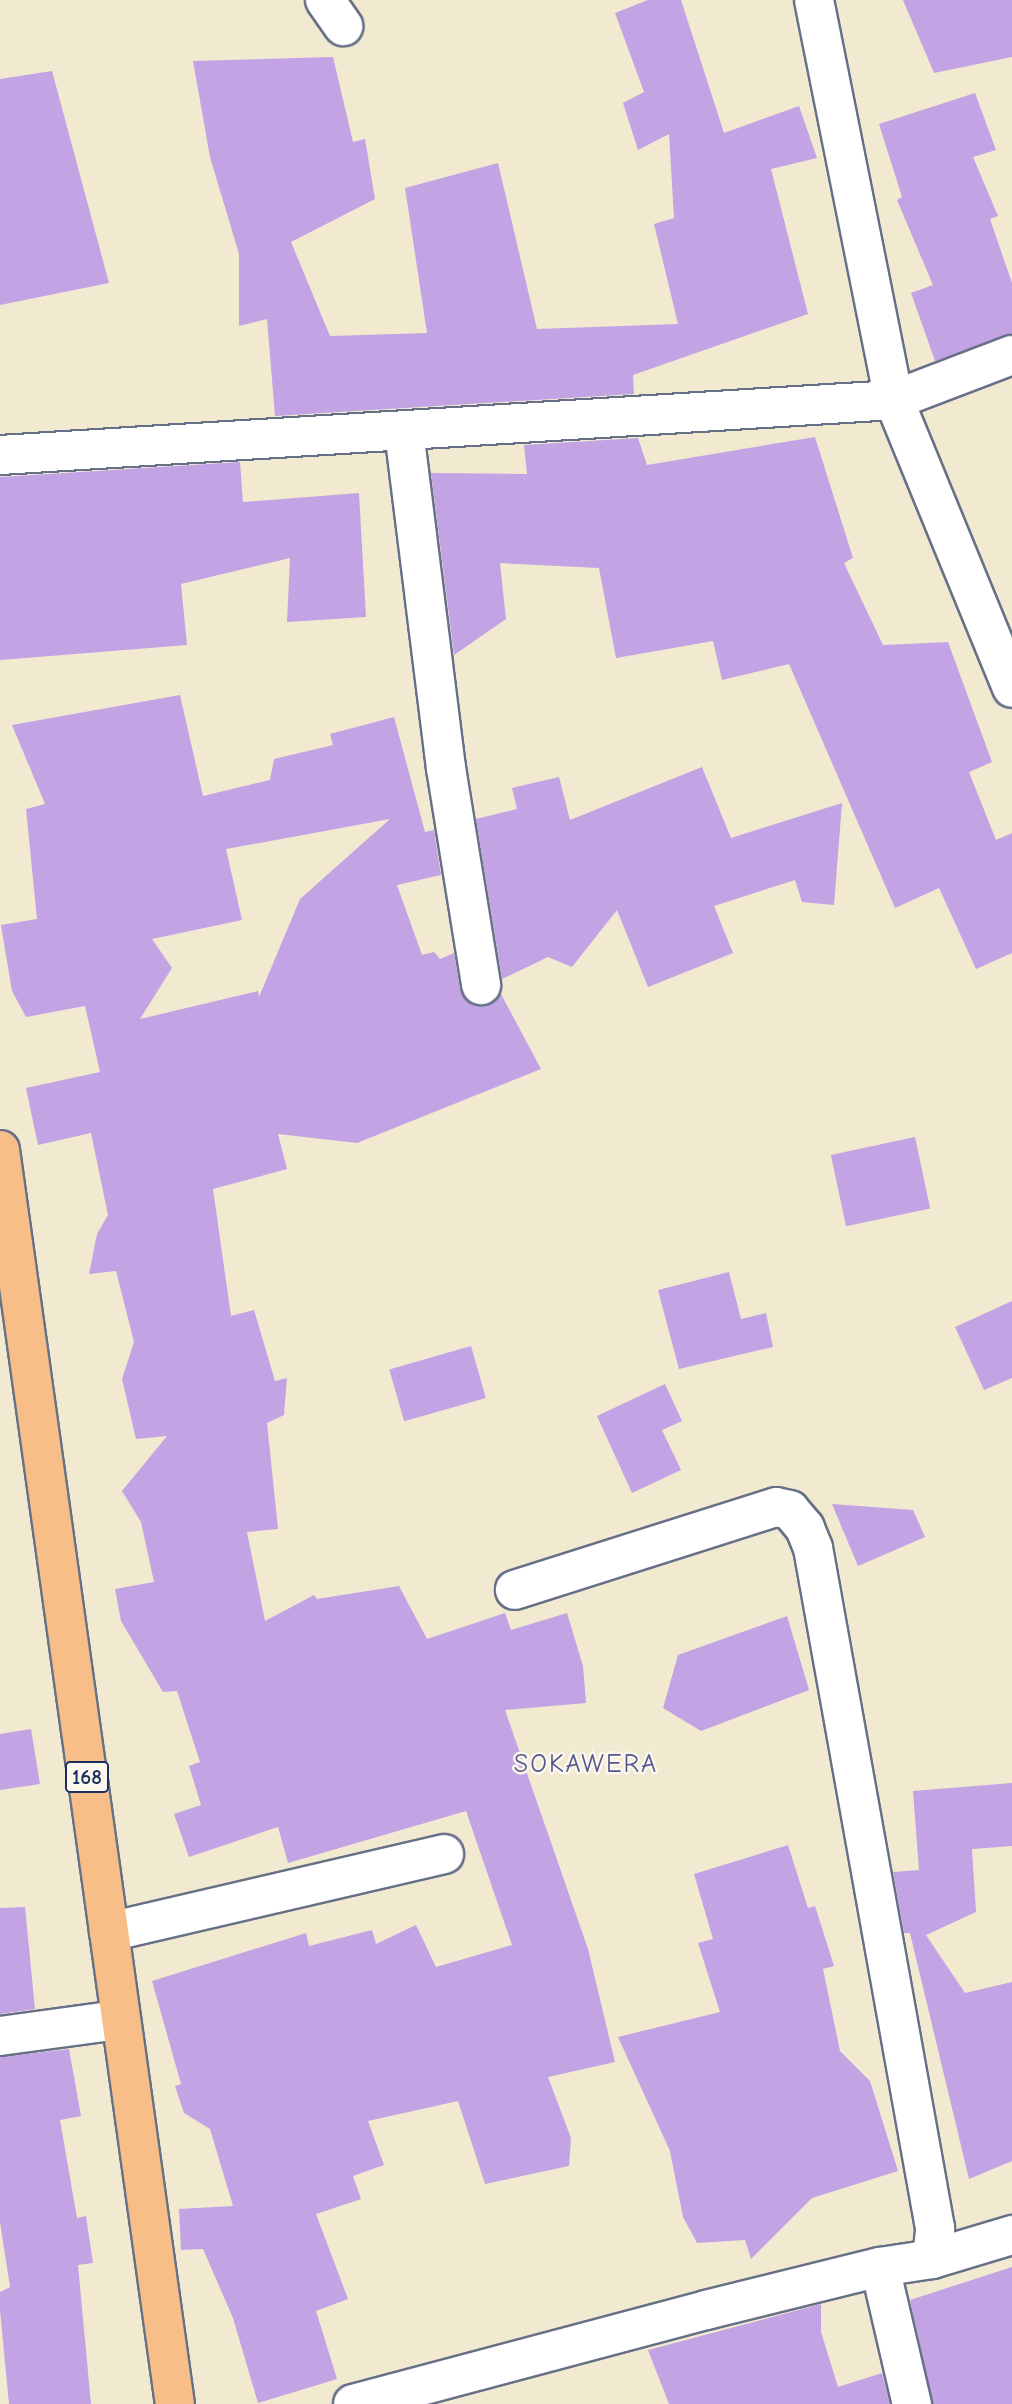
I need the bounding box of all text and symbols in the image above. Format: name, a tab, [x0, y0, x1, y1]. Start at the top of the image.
district label: SOKAWERA	[515, 1749, 657, 1781]
road number: 168	[64, 1760, 110, 1795]

